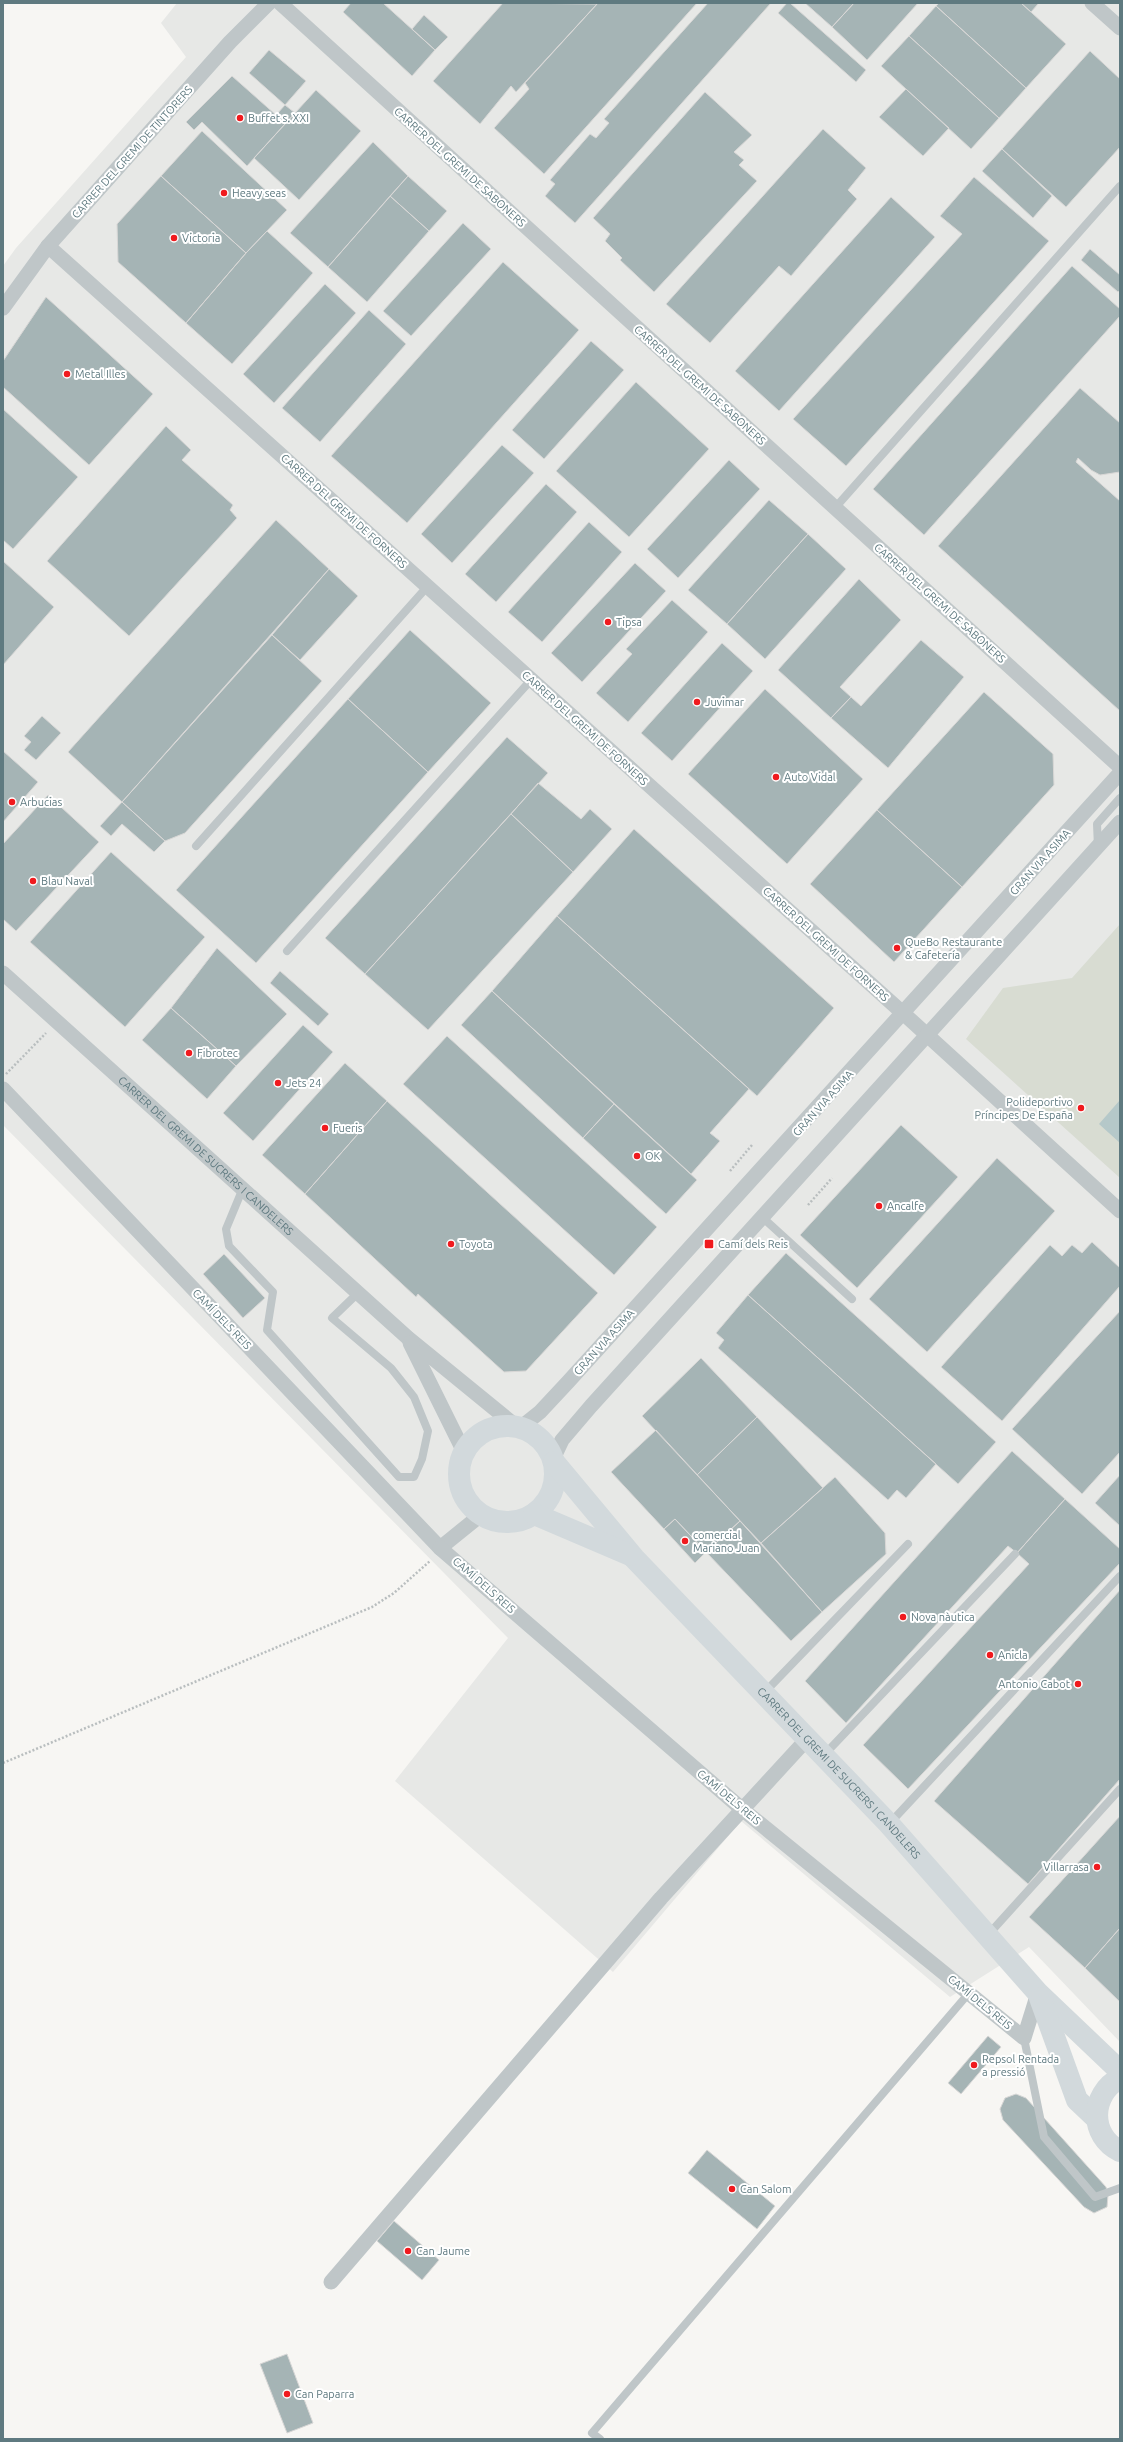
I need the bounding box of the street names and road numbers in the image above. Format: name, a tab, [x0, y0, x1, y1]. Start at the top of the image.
street label: CARRER DEL GREMI DE TINTORERS	[69, 83, 195, 221]
street label: CARRER DEL GREMI DE SABONERS	[392, 105, 528, 229]
street label: CARRER DEL GREMI DE SABONERS	[632, 323, 768, 447]
street label: CARRER DEL GREMI DE FORNERS	[279, 451, 409, 571]
street label: CARRER DEL GREMI DE SABONERS	[872, 541, 1008, 665]
street label: CARRER DEL GREMI DE FORNERS	[520, 668, 650, 788]
street label: GRAN VIA ASIMA	[1007, 826, 1073, 897]
street label: CARRER DEL GREMI DE FORNERS	[761, 884, 891, 1004]
street label: GRAN VIA ASIMA	[790, 1067, 856, 1138]
street label: CARRER DEL GREMI DE SUCRERS I CANDELERS	[116, 1074, 296, 1238]
street label: CAMÍ DELS REIS	[190, 1286, 255, 1352]
street label: GRAN VIA ASIMA	[571, 1306, 637, 1377]
street label: CAMÍ DELS REIS	[450, 1554, 518, 1615]
street label: CARRER DEL GREMI DE SUCRERS I CANDELERS	[755, 1685, 923, 1861]
street label: CAMÍ DELS REIS	[695, 1766, 764, 1827]
street label: CAMÍ DELS REIS	[946, 1972, 1015, 2032]

